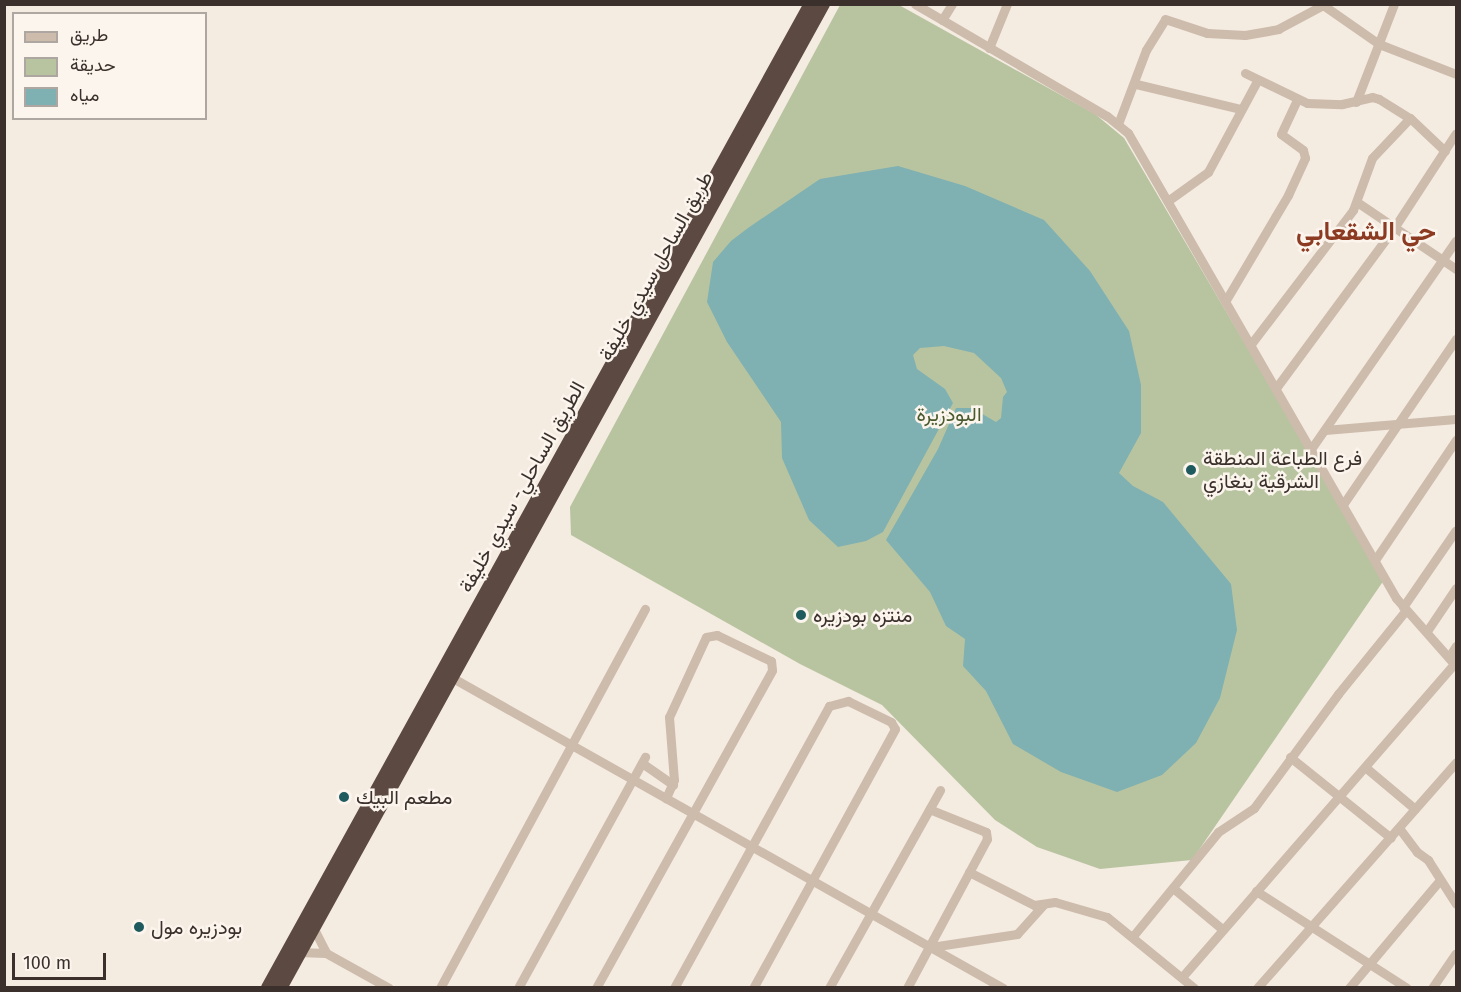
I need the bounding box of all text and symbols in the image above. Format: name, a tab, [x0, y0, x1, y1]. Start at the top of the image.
legend	[12, 12, 207, 120]
text: طريق	[70, 24, 108, 46]
text: حديقة	[70, 54, 116, 76]
text: مياه	[70, 84, 99, 106]
street label: طريق الساحل سيدي خليفة	[594, 167, 718, 365]
district label: حي الشقعابي	[1296, 216, 1436, 248]
street label: الطريق الساحلي- سيدي خليفة	[454, 377, 590, 597]
park label: البودزيرة	[916, 402, 982, 426]
place label: فرع الطباعة المنطقة الشرقية بنغازي	[1203, 446, 1362, 493]
marker: فرع الطباعة المنطقة الشرقية بنغازي	[1184, 463, 1198, 477]
place label: منتزه بودزيره	[813, 603, 912, 627]
marker: منتزه بودزيره	[794, 608, 808, 622]
place label: مطعم البيك	[356, 785, 452, 809]
marker: مطعم البيك	[337, 790, 351, 804]
place label: بودزيره مول	[151, 915, 242, 939]
marker: بودزيره مول	[132, 920, 146, 934]
scale bar	[15, 941, 110, 979]
text: 100 m	[23, 952, 71, 974]

